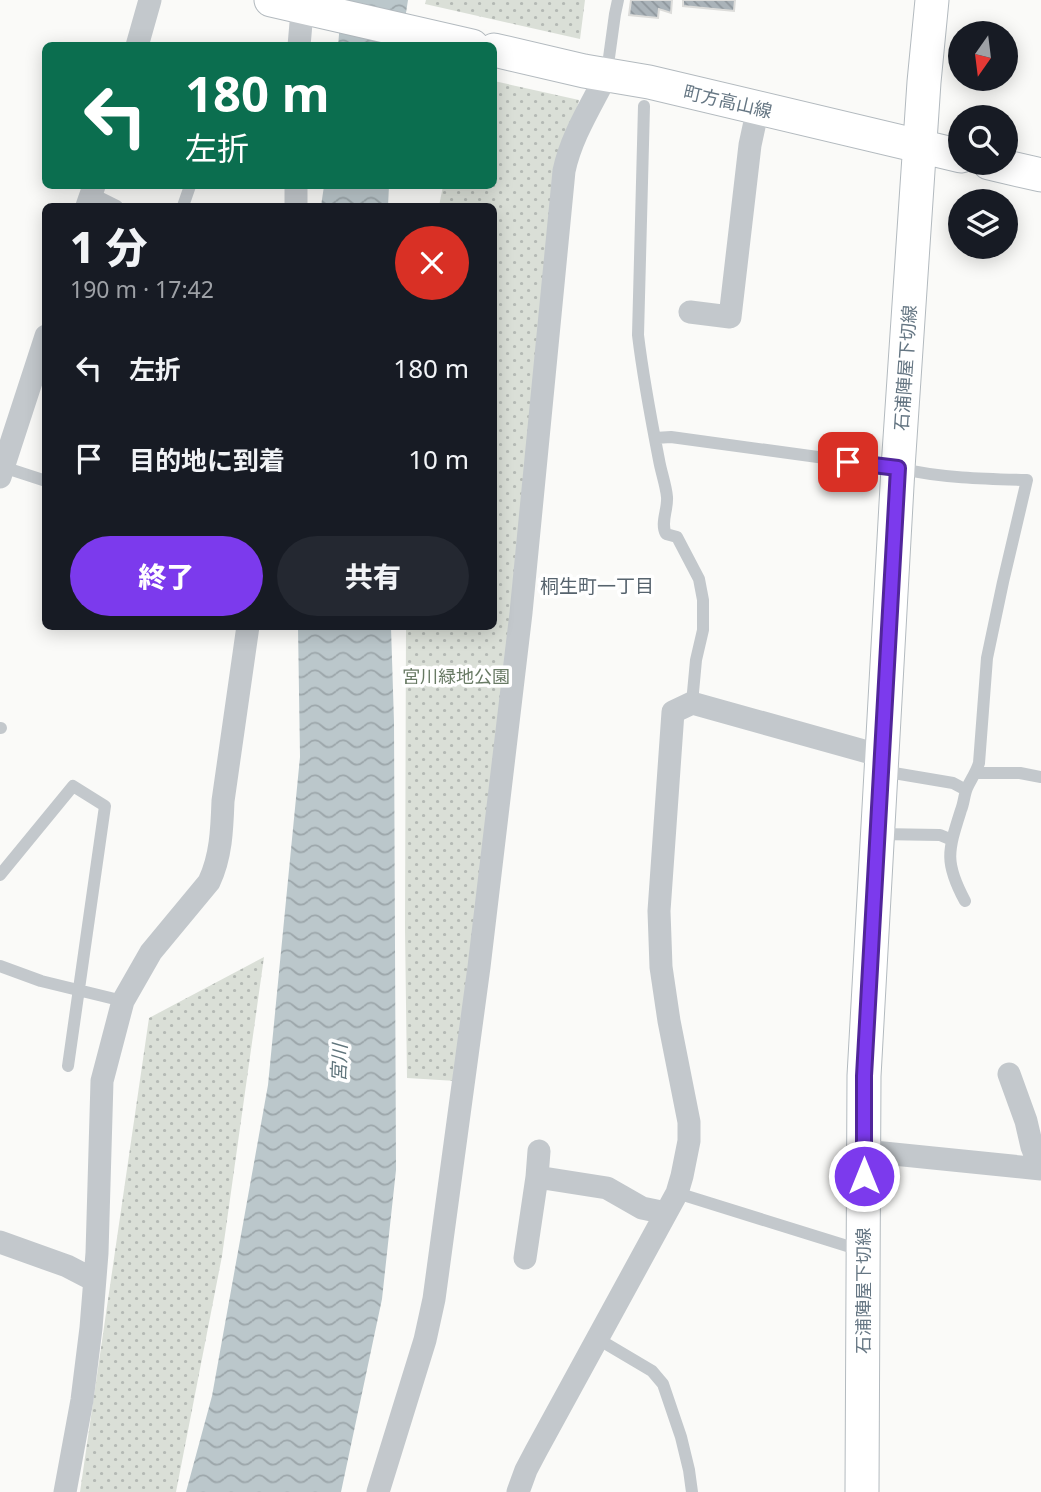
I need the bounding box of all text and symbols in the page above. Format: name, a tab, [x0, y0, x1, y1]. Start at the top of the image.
north arrow	[948, 21, 1018, 91]
map controls	[948, 21, 1018, 259]
text: 180 m	[185, 60, 330, 126]
icon: left	[70, 70, 161, 161]
street label: 町方高山線	[681, 79, 775, 123]
button: search	[948, 105, 1018, 175]
text: 左折	[185, 126, 249, 169]
button: layers	[948, 189, 1018, 259]
text: 1 分	[70, 218, 147, 275]
button: close	[395, 226, 469, 300]
text: 190 m · 17:42	[70, 273, 214, 305]
street label: 石浦陣屋下切線	[889, 304, 921, 432]
icon: left	[70, 349, 108, 387]
text: 180 m	[393, 350, 469, 386]
text: 左折	[129, 351, 181, 387]
pin	[818, 432, 878, 492]
icon: arrive	[70, 440, 108, 478]
text: 10 m	[408, 441, 469, 477]
text: 目的地に到着	[129, 442, 285, 478]
icon: arrive	[829, 443, 867, 481]
button: 終了	[70, 536, 263, 616]
button: 共有	[277, 536, 469, 616]
district label: 桐生町一丁目	[540, 573, 654, 599]
park label: 宮川緑地公園	[402, 664, 510, 688]
water label: 宮川	[325, 1042, 353, 1082]
position arrow	[827, 1139, 901, 1213]
street label: 石浦陣屋下切線	[851, 1228, 875, 1354]

